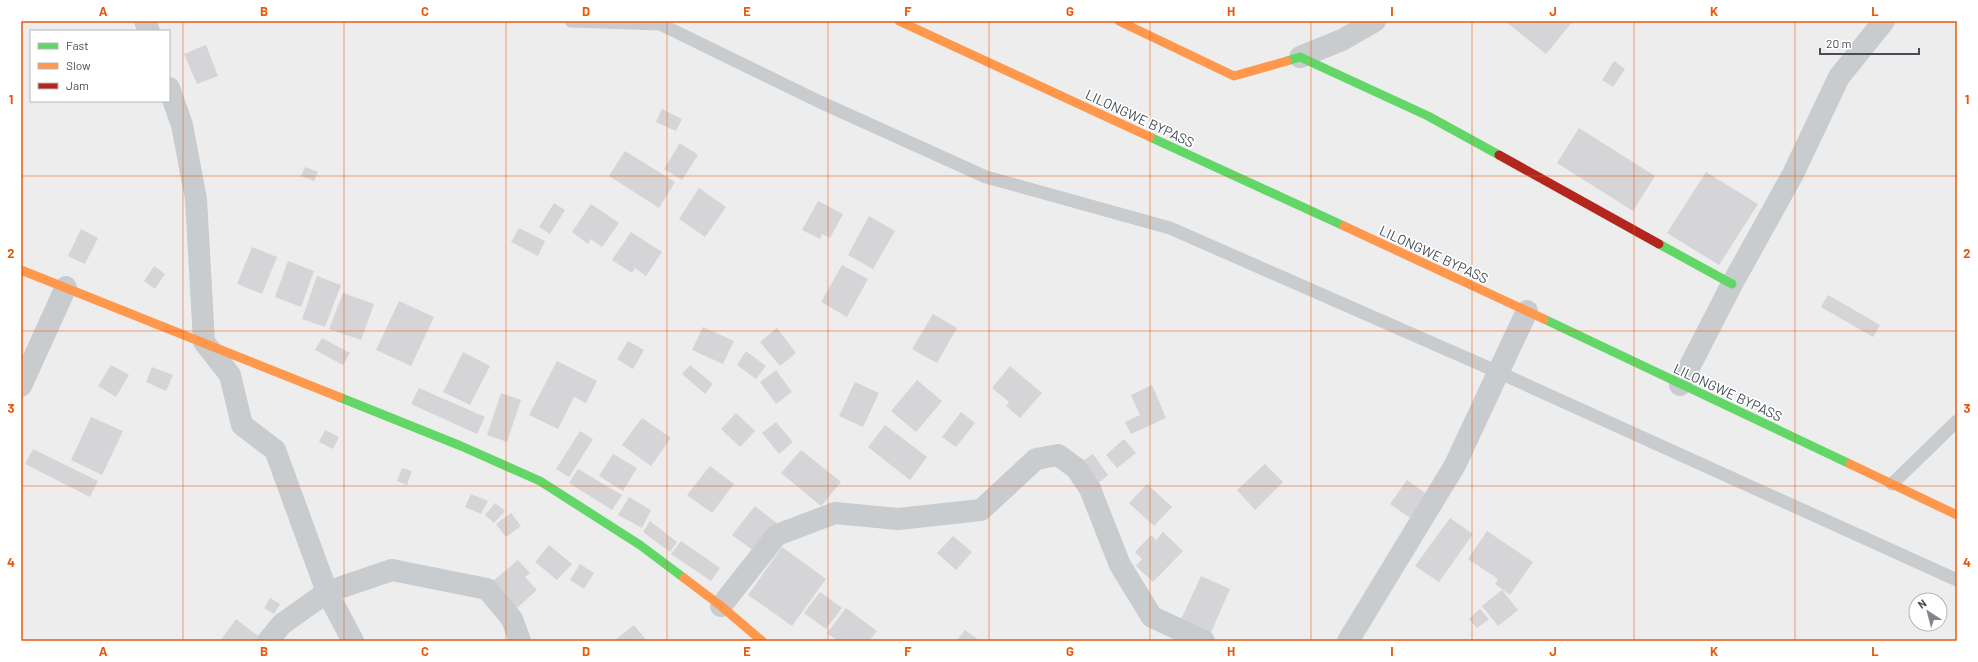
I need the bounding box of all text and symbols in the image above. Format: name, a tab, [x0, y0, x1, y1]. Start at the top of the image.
text: A	[99, 3, 108, 19]
text: B	[260, 3, 268, 19]
text: C	[421, 3, 429, 19]
text: D	[582, 3, 590, 19]
text: E	[743, 3, 751, 19]
text: F	[904, 3, 912, 19]
text: G	[1066, 3, 1074, 19]
text: H	[1227, 3, 1235, 19]
text: I	[1390, 3, 1394, 19]
text: J	[1549, 3, 1557, 19]
text: K	[1710, 3, 1718, 19]
text: L	[1871, 3, 1879, 19]
legend	[30, 30, 170, 102]
scale bar	[1820, 30, 1919, 56]
text: 20 m	[1826, 36, 1852, 50]
text: Fast	[66, 38, 89, 52]
text: Slow	[66, 58, 91, 72]
text: Jam	[66, 78, 89, 92]
street label: LILONGWE BYPASS	[1083, 85, 1197, 151]
text: 1	[9, 91, 13, 107]
text: 1	[1965, 91, 1969, 107]
street label: LILONGWE BYPASS	[1377, 221, 1491, 287]
text: 2	[7, 245, 15, 261]
text: 2	[1963, 245, 1971, 261]
street label: LILONGWE BYPASS	[1671, 359, 1785, 425]
text: 3	[7, 400, 15, 416]
text: 3	[1963, 400, 1971, 416]
text: 4	[7, 554, 15, 570]
text: 4	[1963, 554, 1971, 570]
north arrow	[1908, 592, 1948, 632]
text: N	[1915, 596, 1929, 611]
text: A	[99, 643, 108, 659]
text: B	[260, 643, 268, 659]
text: C	[421, 643, 429, 659]
text: D	[582, 643, 590, 659]
text: E	[743, 643, 751, 659]
text: F	[904, 643, 912, 659]
text: G	[1066, 643, 1074, 659]
text: H	[1227, 643, 1235, 659]
text: I	[1390, 643, 1394, 659]
text: J	[1549, 643, 1557, 659]
text: K	[1710, 643, 1718, 659]
text: L	[1871, 643, 1879, 659]

